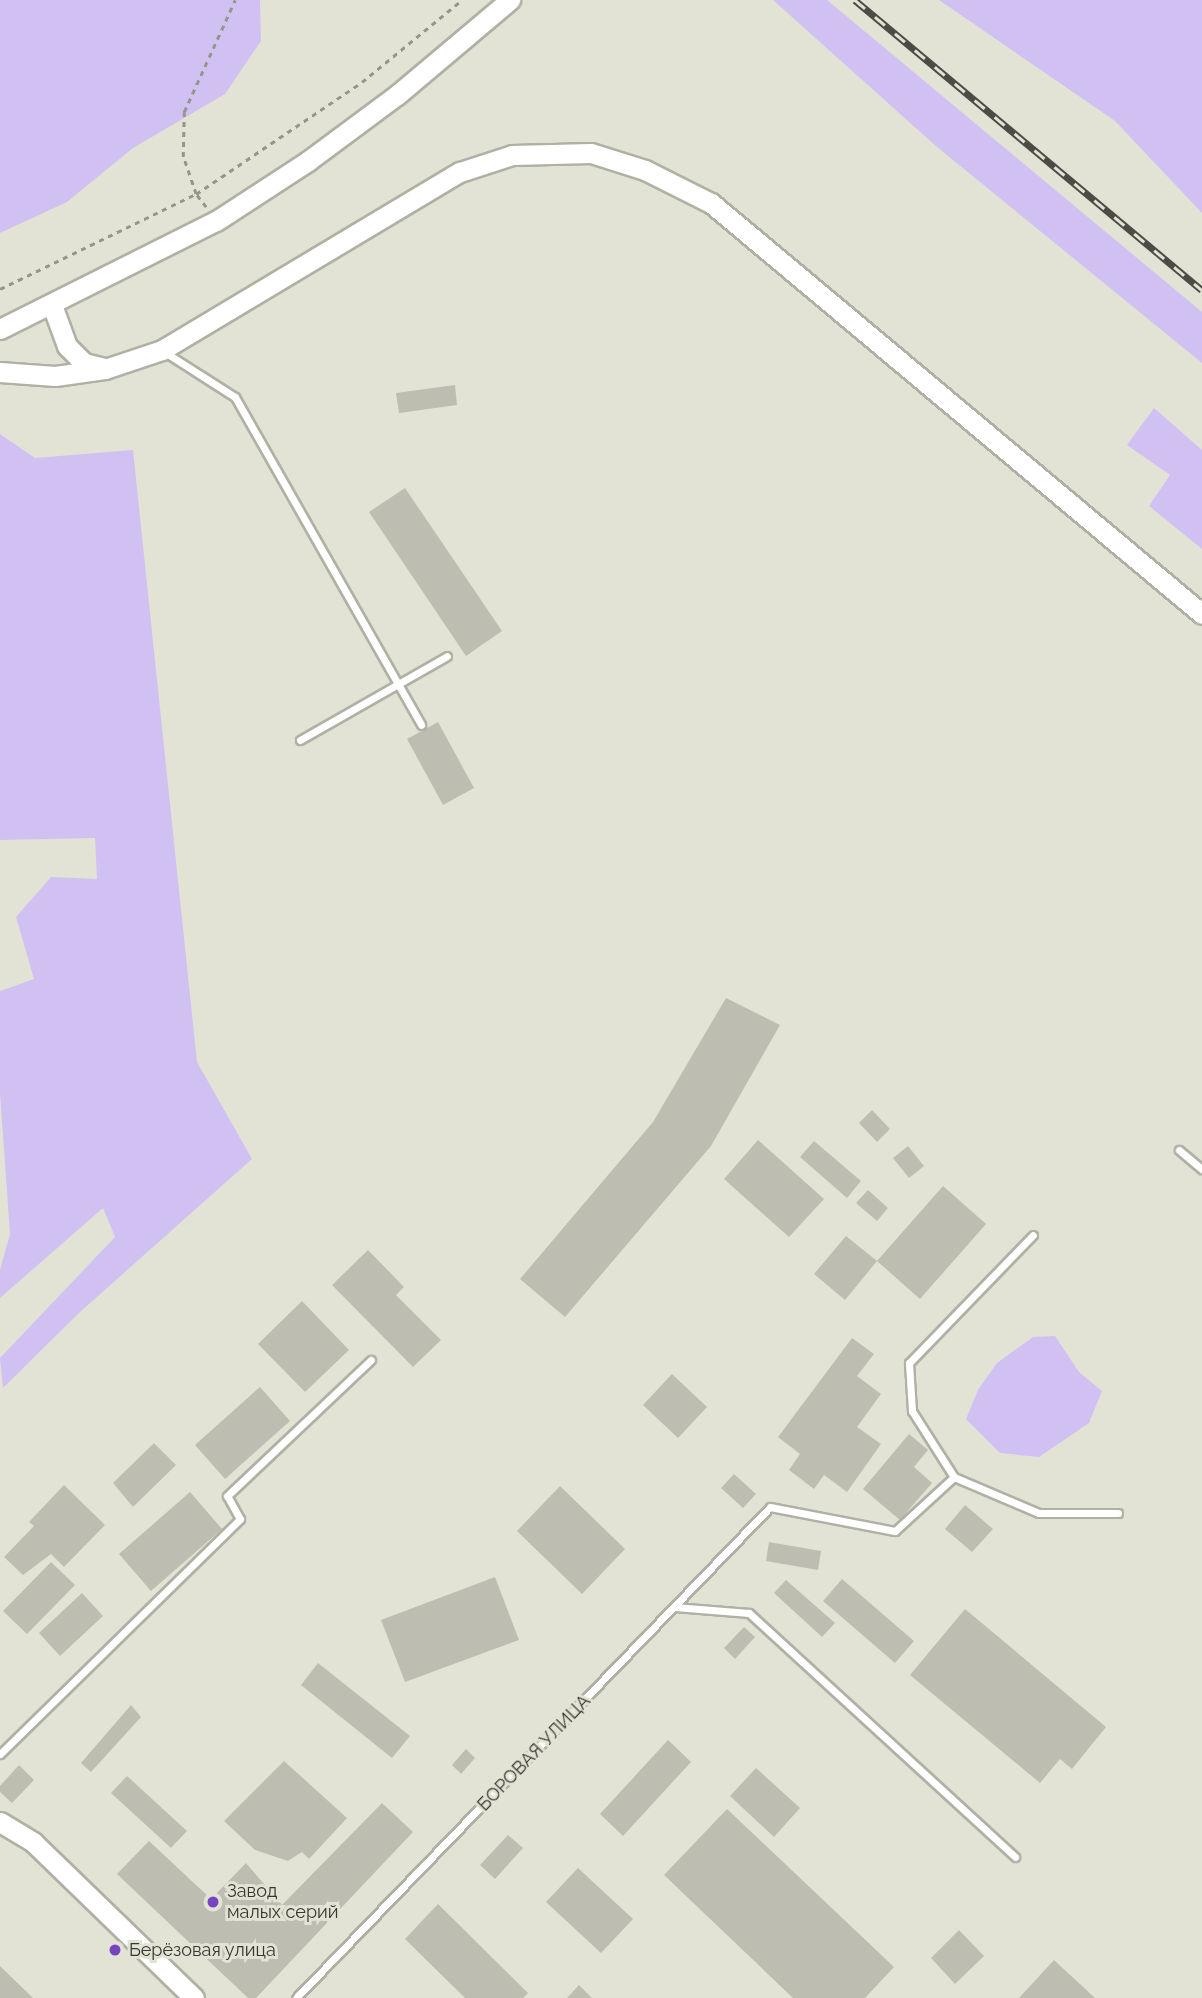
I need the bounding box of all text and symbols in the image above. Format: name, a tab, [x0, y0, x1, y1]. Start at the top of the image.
street label: БОРОВАЯ УЛИЦА	[473, 1690, 595, 1816]
place label: Завод малых серий	[227, 1881, 338, 1924]
marker: Завод малых серий	[205, 1894, 221, 1910]
place label: Берёзовая улица	[129, 1939, 276, 1961]
marker: Берёзовая улица	[107, 1942, 123, 1958]

